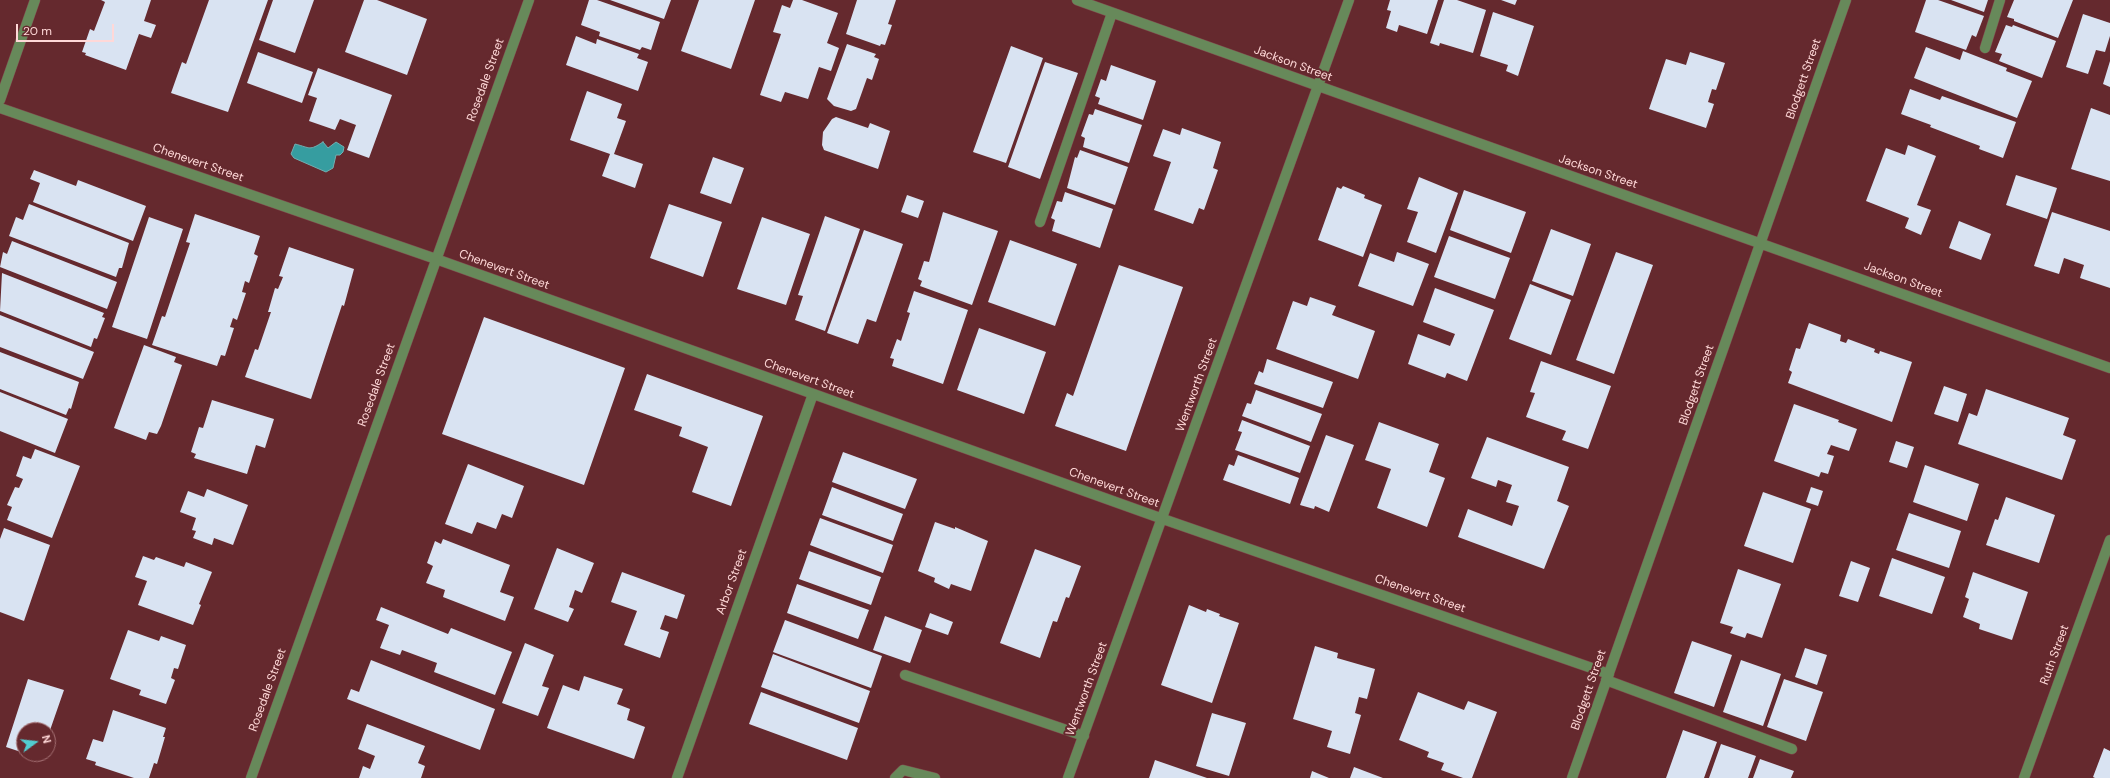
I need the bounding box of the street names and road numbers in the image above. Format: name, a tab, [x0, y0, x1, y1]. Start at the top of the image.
street label: Rosedale Street	[464, 36, 508, 124]
street label: Blodgett Street	[1783, 37, 1825, 121]
street label: Jackson Street	[1252, 43, 1334, 85]
street label: Chenevert Street	[151, 141, 245, 185]
street label: Jackson Street	[1557, 152, 1639, 192]
street label: Chenevert Street	[457, 247, 551, 293]
street label: Jackson Street	[1862, 259, 1944, 301]
street label: Wentworth Street	[1173, 336, 1221, 434]
street label: Rosedale Street	[355, 341, 399, 429]
street label: Blodgett Street	[1676, 343, 1718, 427]
street label: Chenevert Street	[762, 356, 856, 402]
street label: Chenevert Street	[1067, 465, 1161, 511]
street label: Arbor Street	[713, 547, 751, 617]
street label: Chenevert Street	[1373, 572, 1467, 616]
street label: Ruth Street	[2037, 623, 2073, 687]
street label: Wentworth Street	[1063, 640, 1111, 738]
street label: Rosedale Street	[246, 646, 290, 734]
street label: Blodgett Street	[1568, 648, 1610, 732]

